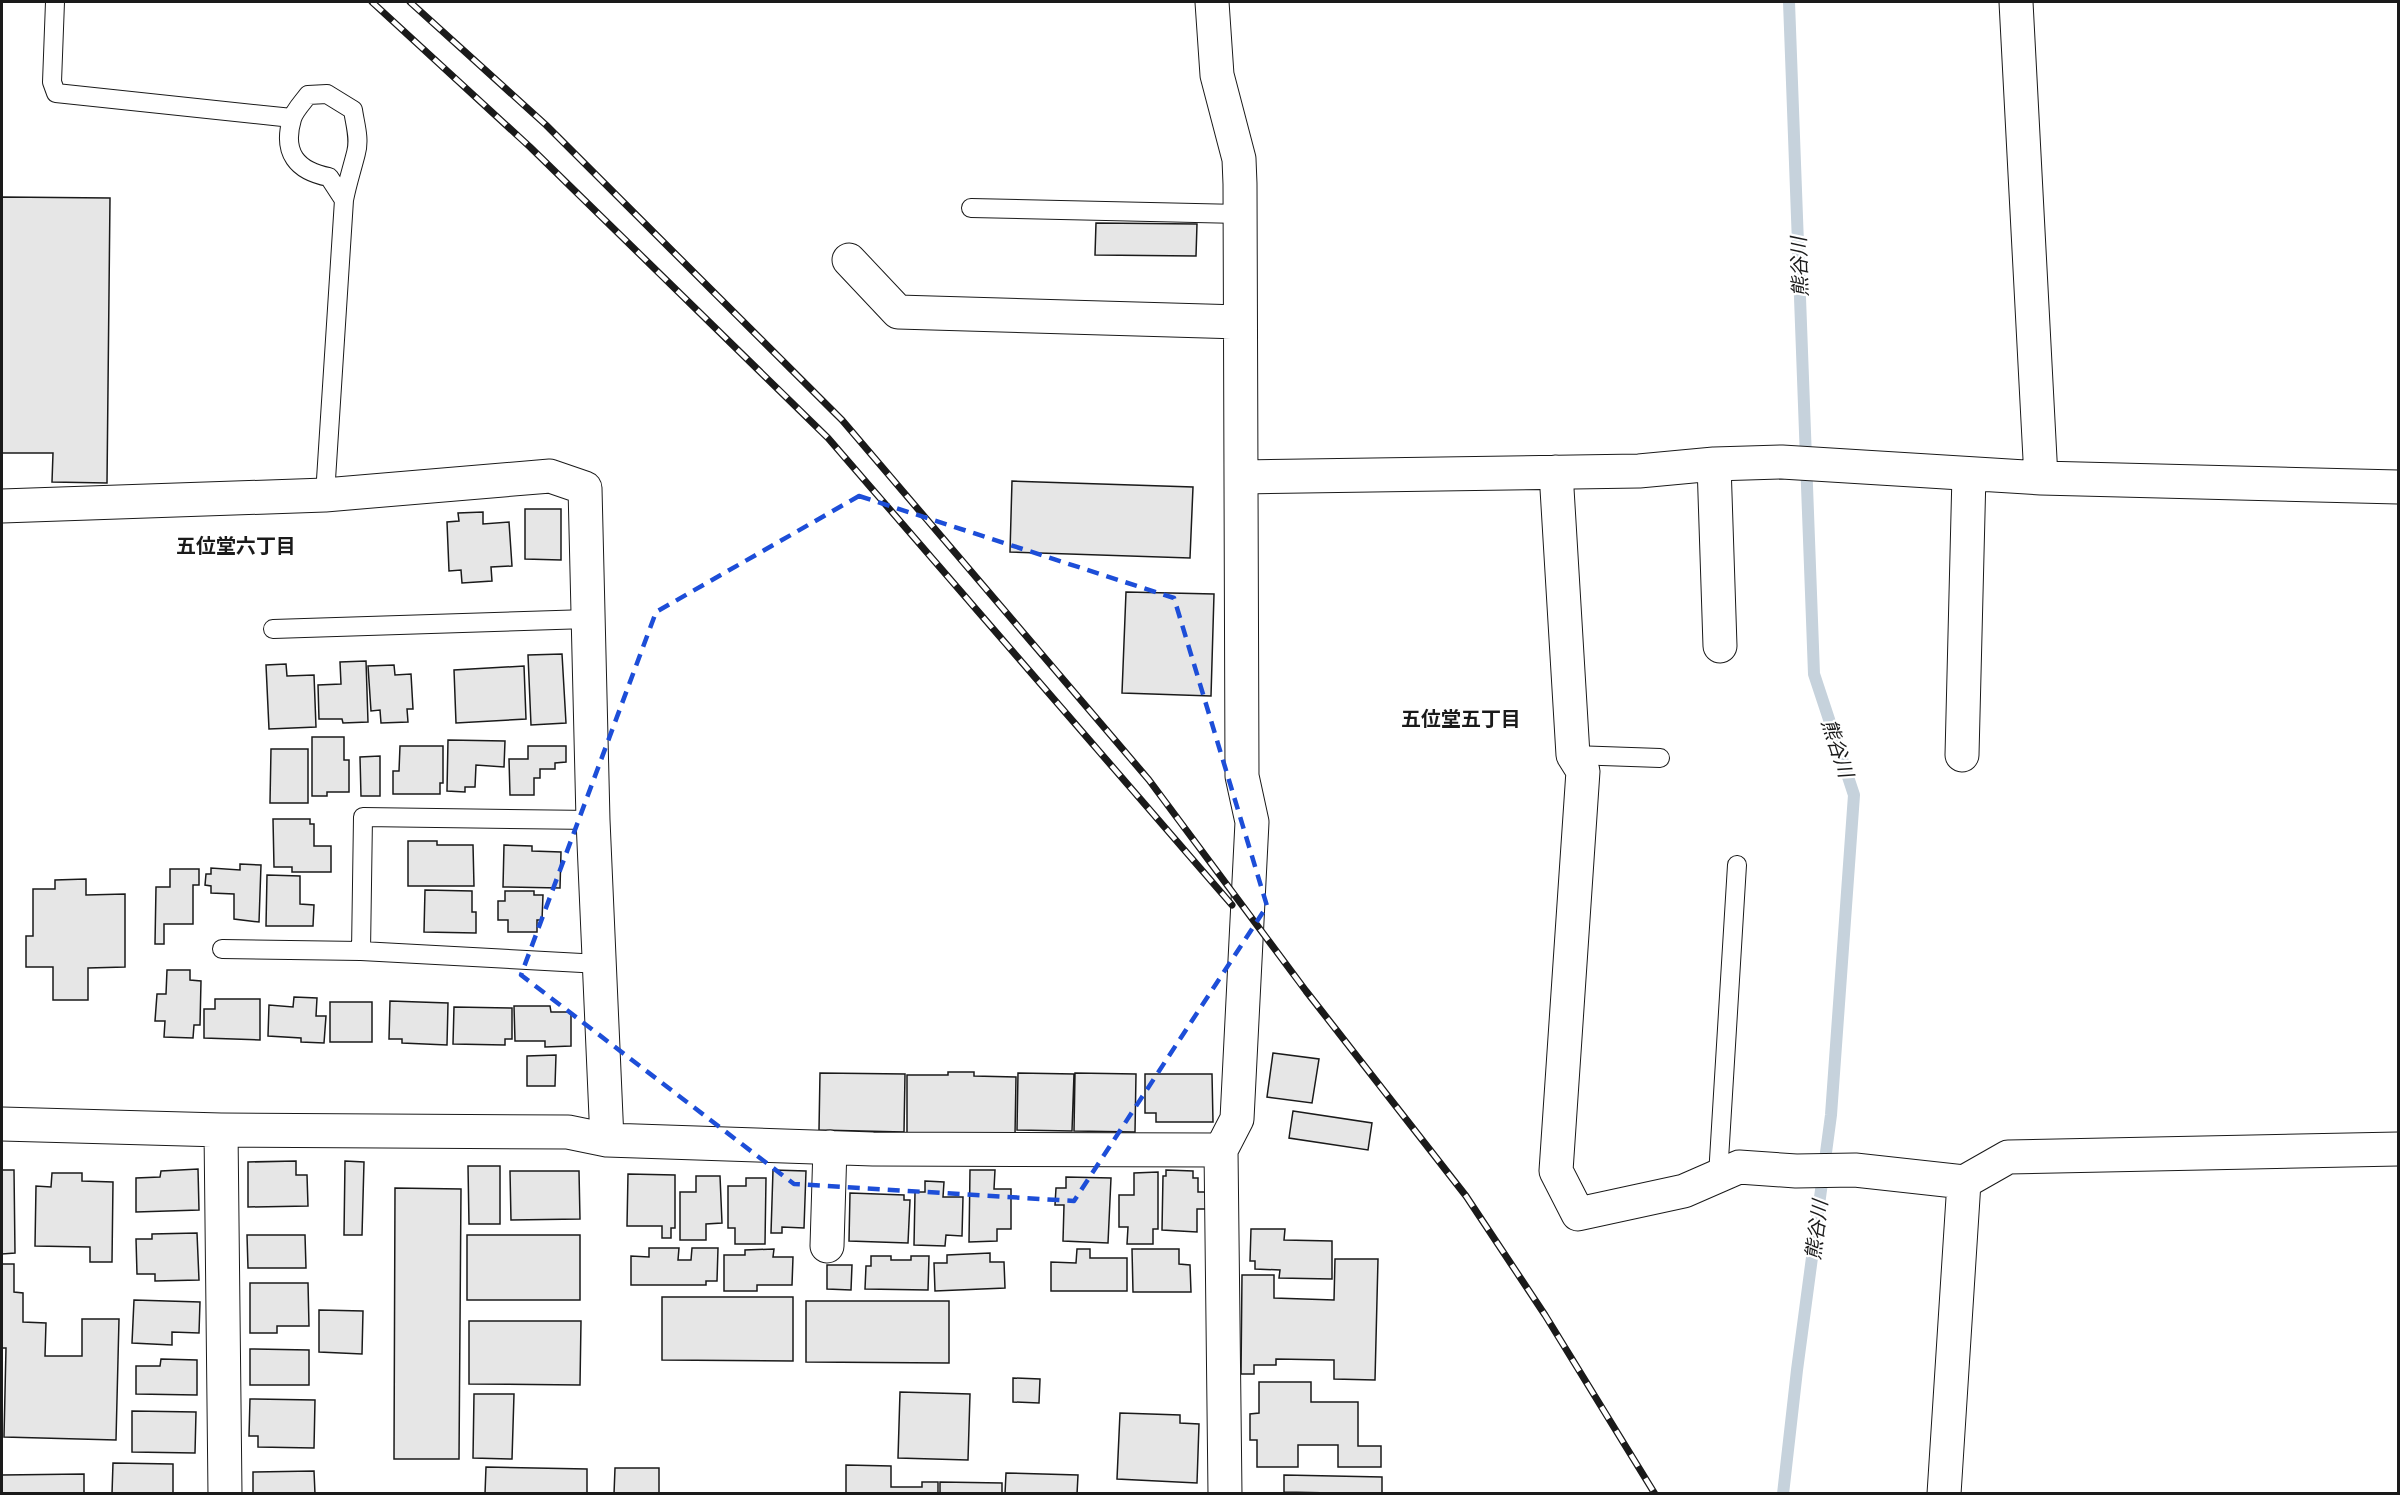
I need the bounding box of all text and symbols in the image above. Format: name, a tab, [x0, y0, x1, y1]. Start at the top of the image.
water label: 熊谷川	[1785, 235, 1813, 297]
district label: 五位堂六丁目	[176, 533, 296, 558]
district label: 五位堂五丁目	[1401, 706, 1521, 731]
water label: 熊谷川	[1817, 716, 1860, 782]
water label: 熊谷川	[1800, 1197, 1832, 1261]

